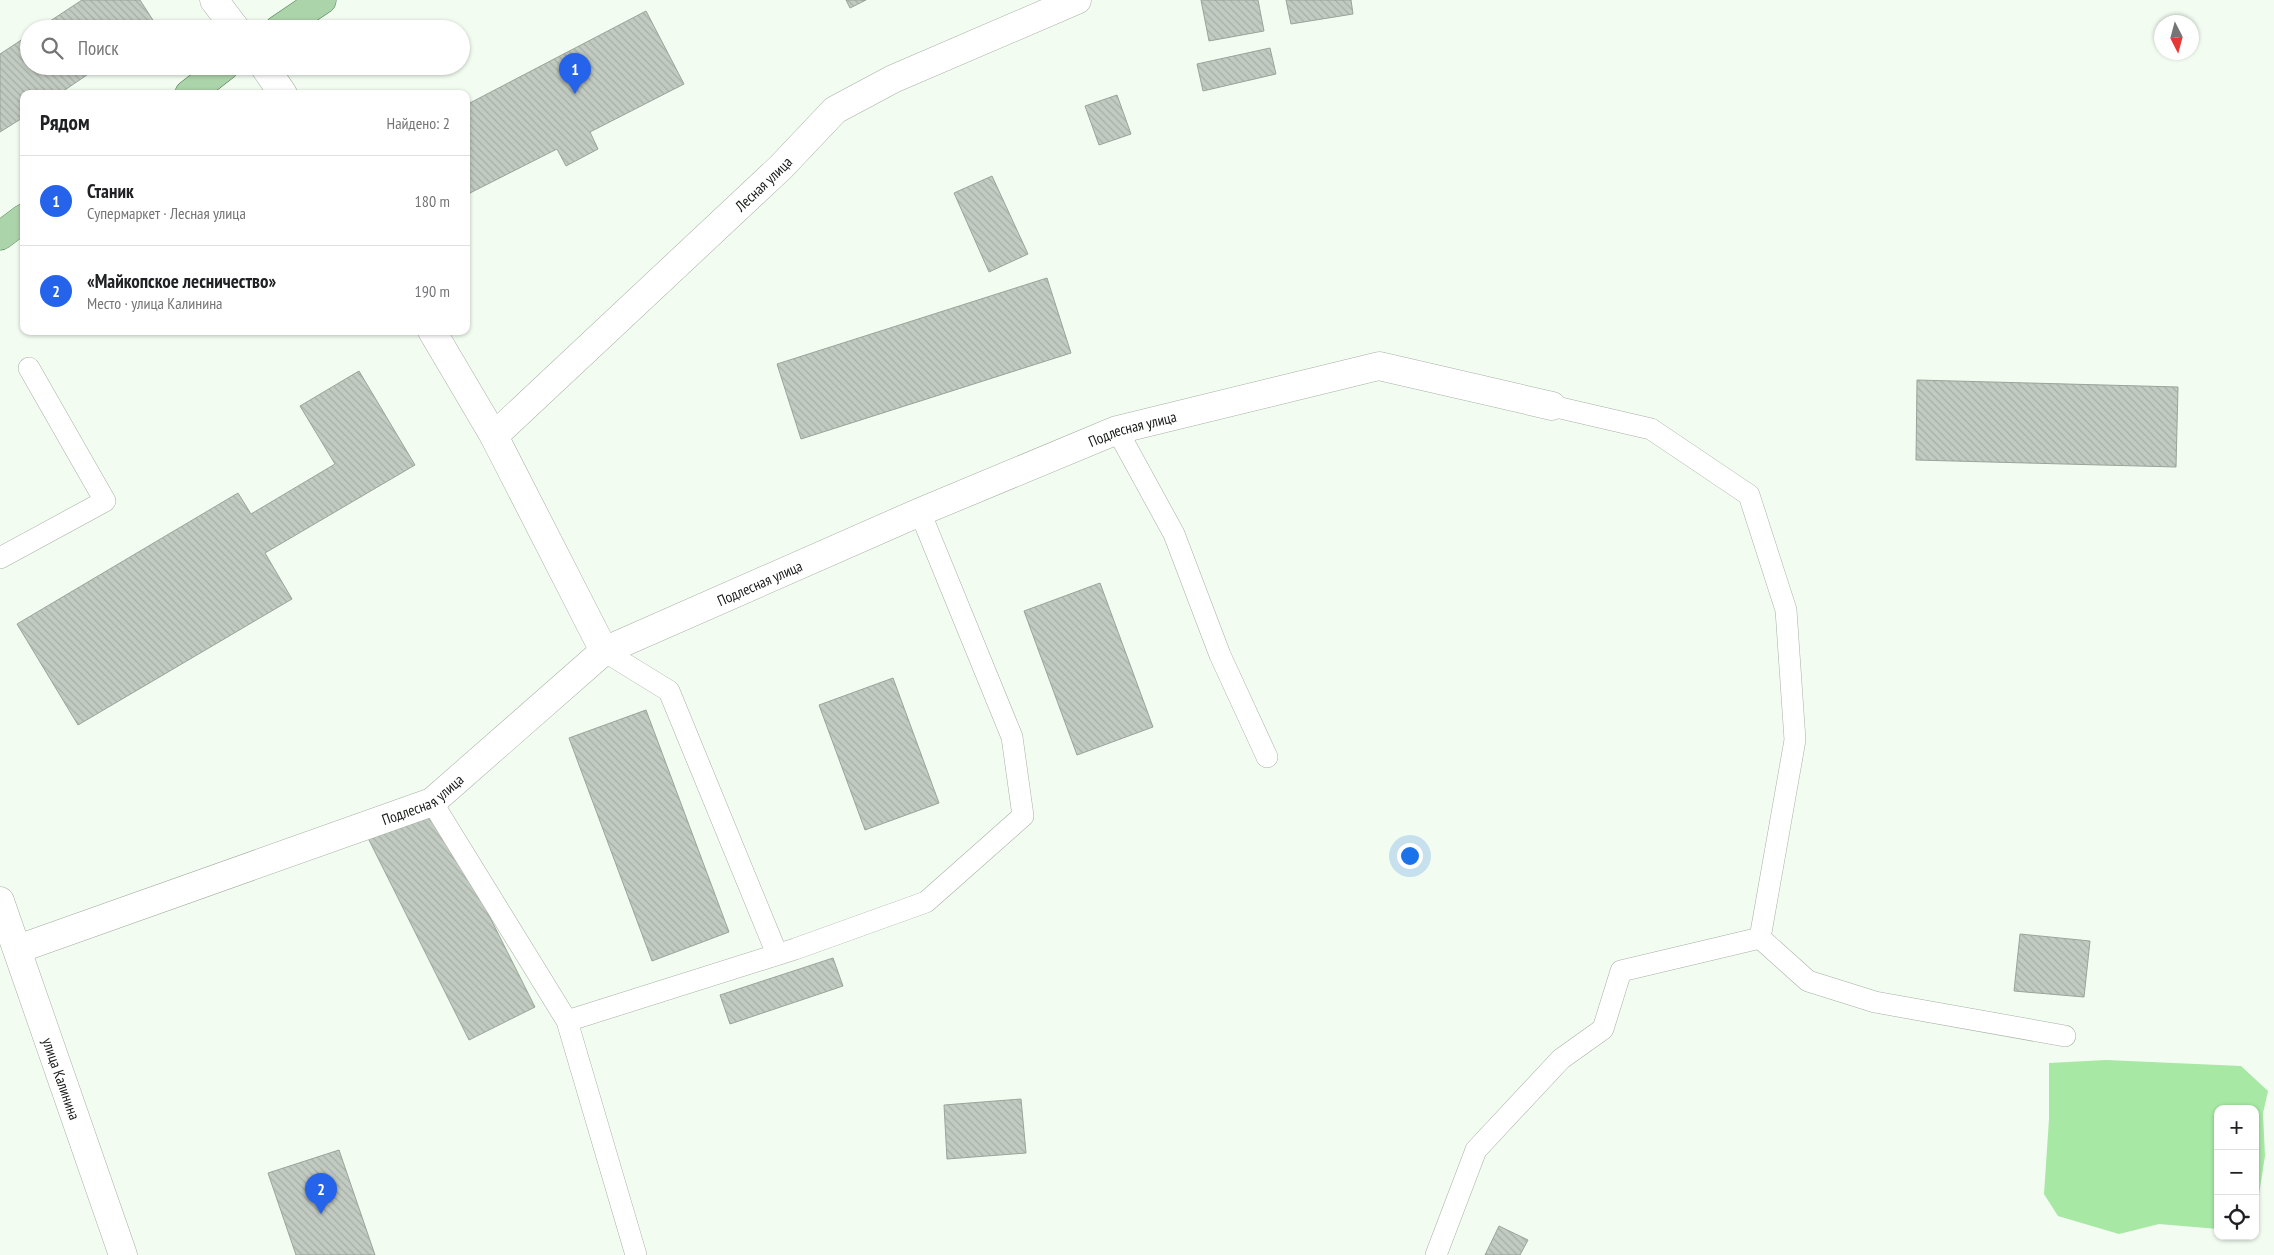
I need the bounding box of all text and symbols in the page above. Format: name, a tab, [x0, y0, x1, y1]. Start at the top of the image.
north arrow	[2154, 15, 2199, 60]
search box	[20, 20, 470, 75]
icon: search	[38, 34, 66, 62]
text: Поиск	[78, 36, 119, 60]
pin: 1	[559, 53, 591, 94]
text: Рядом	[40, 109, 90, 136]
text: Найдено: 2	[387, 113, 450, 133]
street label: Лесная улица	[730, 152, 796, 216]
text: Станик	[87, 179, 134, 203]
text: 1	[52, 191, 60, 211]
text: 180 m	[415, 191, 450, 211]
text: Супермаркет · Лесная улица	[87, 203, 246, 223]
text: «Майкопское лесничество»	[87, 269, 276, 293]
text: 2	[52, 281, 60, 301]
text: 190 m	[415, 281, 450, 301]
text: Место · улица Калинина	[87, 293, 223, 313]
street label: Подлесная улица	[1085, 406, 1178, 450]
street label: Подлесная улица	[714, 556, 805, 610]
street label: Подлесная улица	[379, 770, 467, 829]
your location	[1397, 843, 1423, 869]
street label: улица Калинина	[39, 1035, 85, 1122]
map controls	[2214, 1105, 2259, 1240]
button: +	[2214, 1105, 2259, 1150]
button: −	[2214, 1150, 2259, 1195]
pin: 2	[305, 1173, 337, 1214]
button: locate	[2214, 1195, 2259, 1240]

